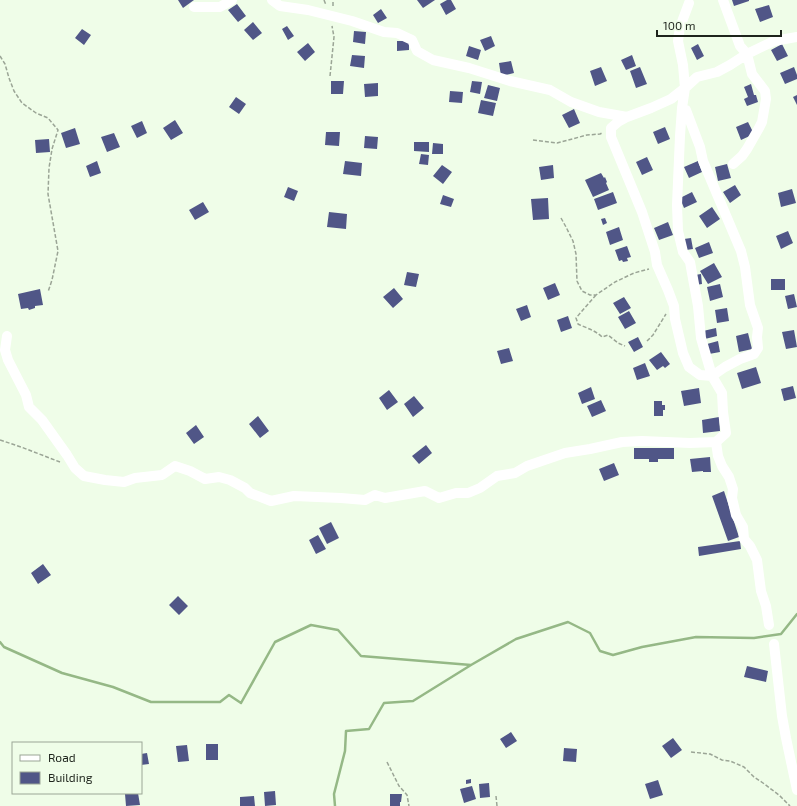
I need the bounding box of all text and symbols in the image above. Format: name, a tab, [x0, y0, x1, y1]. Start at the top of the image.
scale bar	[657, 12, 781, 38]
text: 100 m	[663, 18, 695, 32]
legend	[12, 742, 142, 794]
text: Road	[48, 750, 76, 764]
text: Building	[48, 770, 93, 784]

